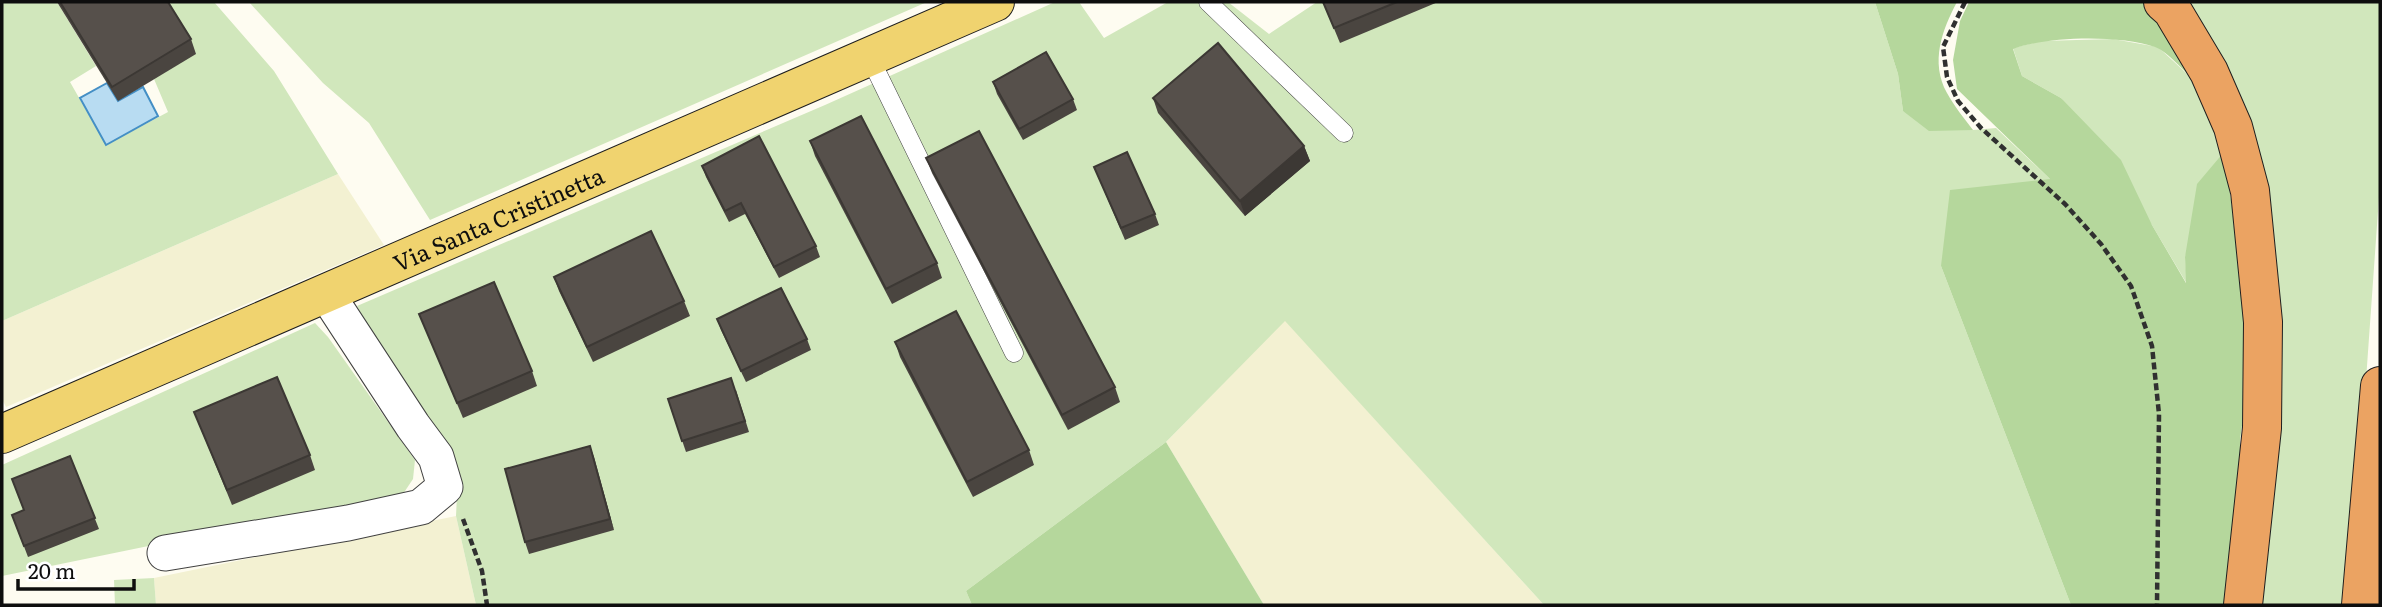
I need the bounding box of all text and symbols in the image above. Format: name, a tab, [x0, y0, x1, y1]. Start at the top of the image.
street label: Via Santa Cristinetta	[387, 157, 609, 279]
scale bar	[18, 548, 133, 592]
text: 20 m	[28, 554, 75, 585]

